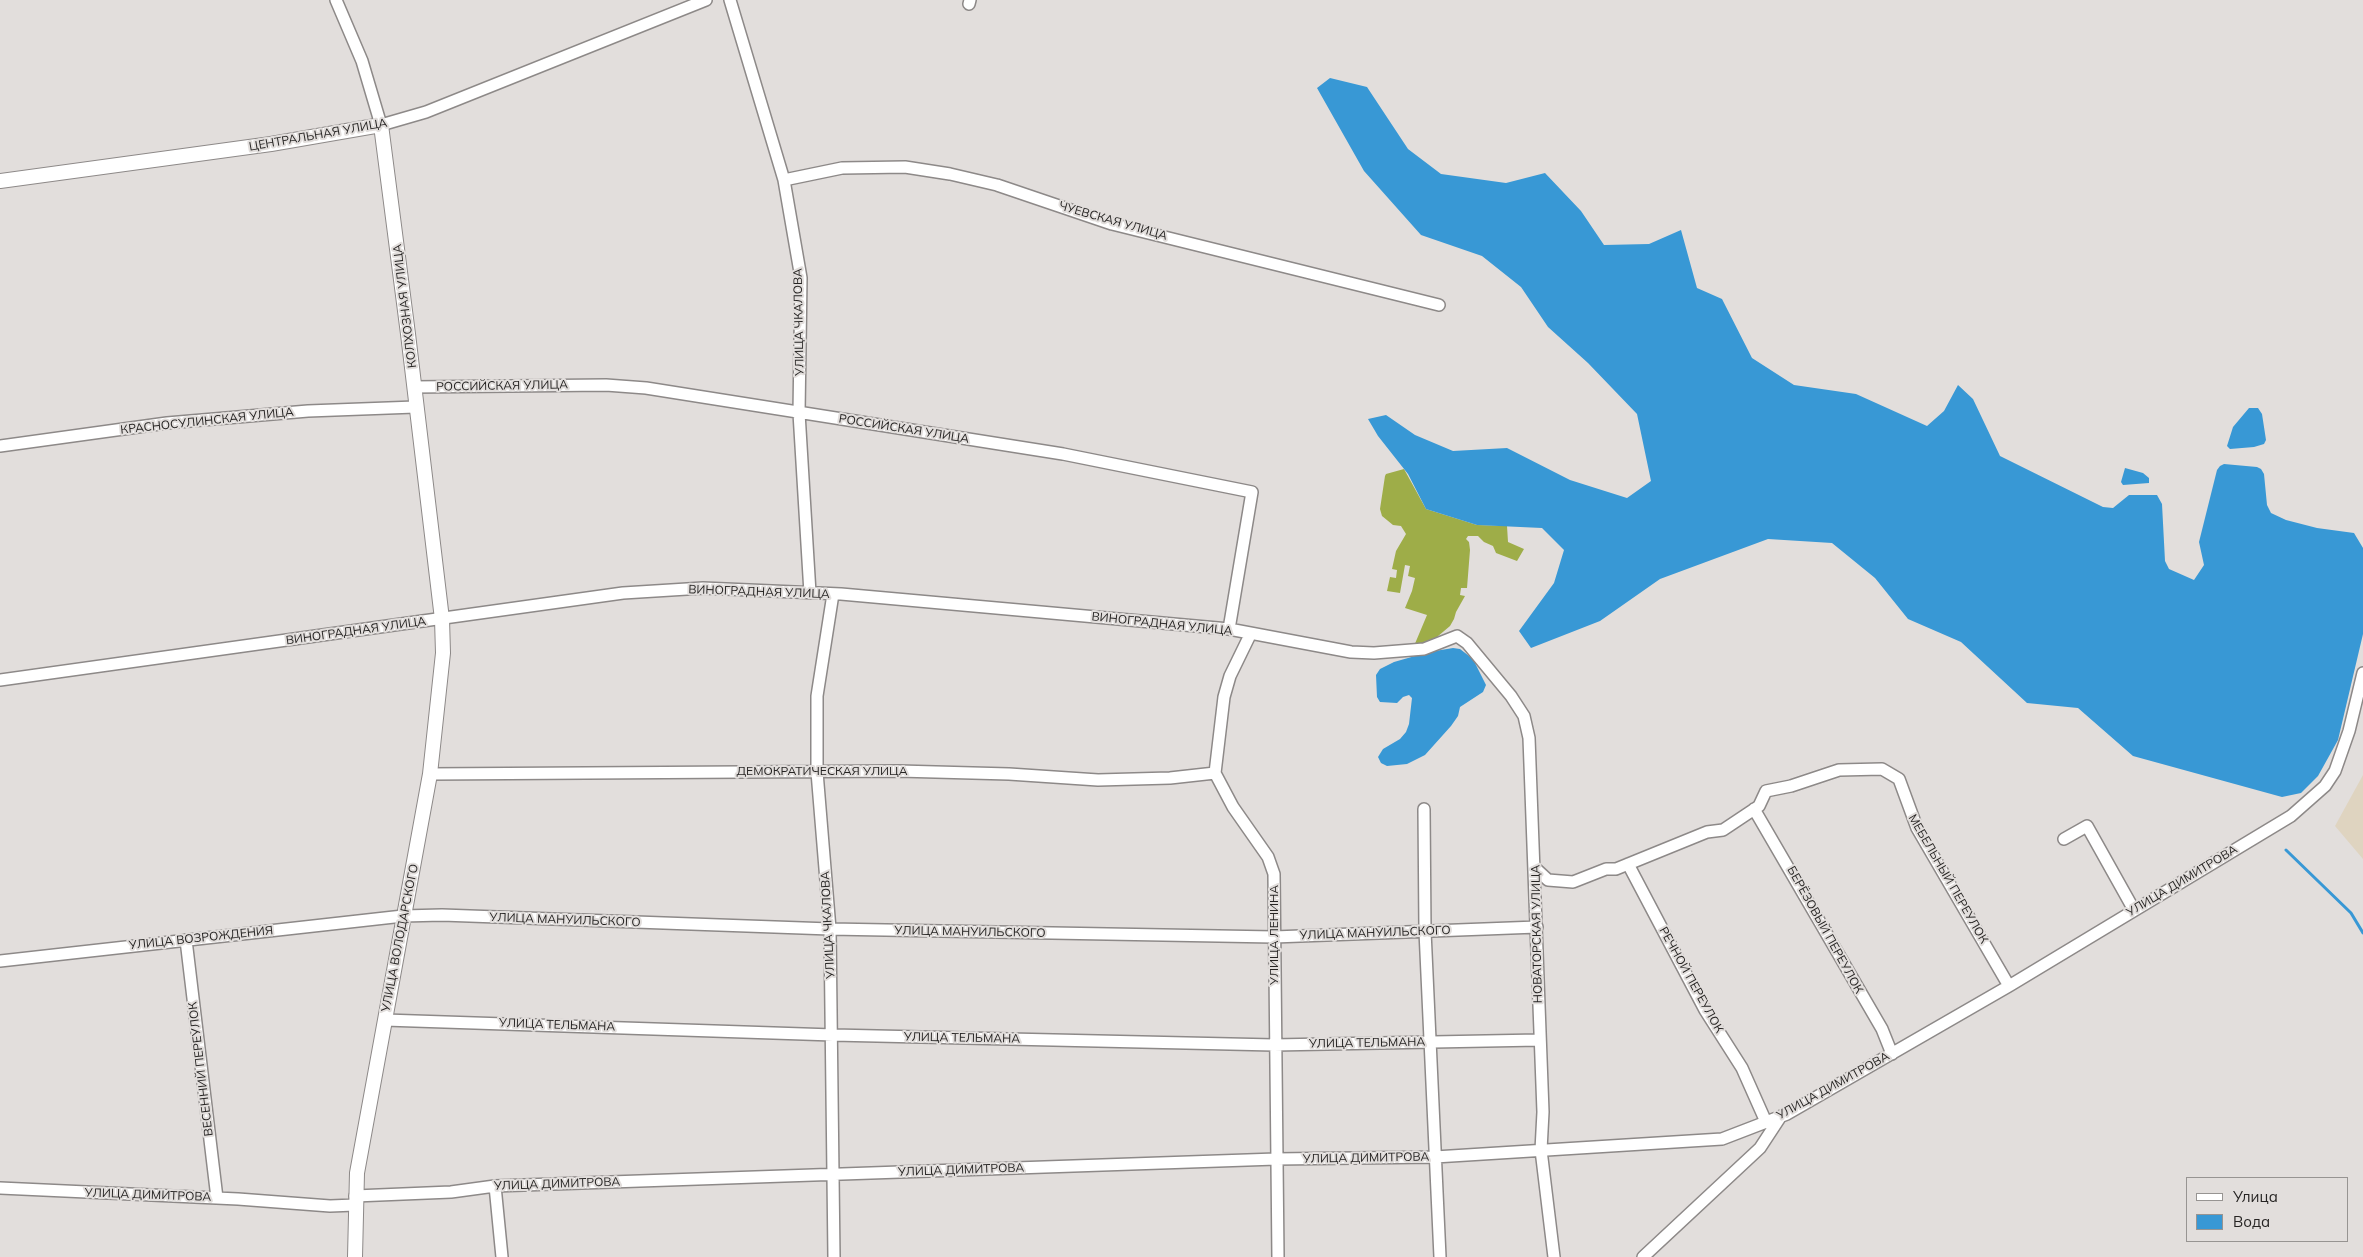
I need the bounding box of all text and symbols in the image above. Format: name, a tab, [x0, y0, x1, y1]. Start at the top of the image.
street label: ЦЕНТРАЛЬНАЯ УЛИЦА	[248, 116, 388, 154]
street label: ЧУЕВСКАЯ УЛИЦА	[1057, 199, 1169, 243]
street label: КОЛХОЗНАЯ УЛИЦА	[390, 243, 420, 369]
street label: УЛИЦА ЧКАЛОВА	[791, 268, 807, 376]
street label: РОССИЙСКАЯ УЛИЦА	[436, 378, 568, 394]
street label: КРАСНОСУЛИНСКАЯ УЛИЦА	[120, 405, 294, 437]
street label: РОССИЙСКАЯ УЛИЦА	[838, 412, 970, 446]
street label: ВИНОГРАДНАЯ УЛИЦА	[688, 582, 830, 602]
street label: ВИНОГРАДНАЯ УЛИЦА	[1091, 609, 1233, 639]
street label: ВИНОГРАДНАЯ УЛИЦА	[285, 614, 427, 648]
street label: ДЕМОКРАТИЧЕСКАЯ УЛИЦА	[736, 764, 908, 778]
street label: МЕБЕЛЬНЫЙ ПЕРЕУЛОК	[1905, 812, 1991, 946]
street label: УЛИЦА ДИМИТРОВА	[2124, 842, 2240, 920]
street label: УЛИЦА ВОЛОДАРСКОГО	[379, 863, 421, 1013]
street label: БЕРЁЗОВЫЙ ПЕРЕУЛОК	[1784, 864, 1866, 996]
street label: НОВАТОРСКАЯ УЛИЦА	[1529, 865, 1545, 1003]
street label: УЛИЦА ЧКАЛОВА	[818, 871, 838, 979]
street label: УЛИЦА ЛЕНИНА	[1267, 885, 1281, 985]
street label: УЛИЦА МАНУИЛЬСКОГО	[489, 910, 641, 930]
street label: УЛИЦА ВОЗРОЖДЕНИЯ	[128, 923, 274, 953]
street label: УЛИЦА МАНУИЛЬСКОГО	[894, 923, 1046, 941]
street label: УЛИЦА МАНУИЛЬСКОГО	[1299, 923, 1451, 943]
street label: РЕЧНОЙ ПЕРЕУЛОК	[1656, 924, 1726, 1036]
street label: ВЕСЕННИЙ ПЕРЕУЛОК	[186, 1001, 216, 1137]
street label: УЛИЦА ТЕЛЬМАНА	[499, 1016, 615, 1034]
street label: УЛИЦА ТЕЛЬМАНА	[904, 1030, 1020, 1046]
street label: УЛИЦА ТЕЛЬМАНА	[1309, 1035, 1425, 1051]
street label: УЛИЦА ДИМИТРОВА	[1774, 1049, 1892, 1123]
street label: УЛИЦА ДИМИТРОВА	[1303, 1150, 1429, 1166]
street label: УЛИЦА ДИМИТРОВА	[897, 1161, 1025, 1179]
street label: УЛИЦА ДИМИТРОВА	[493, 1175, 621, 1193]
legend	[2186, 1177, 2348, 1242]
street label: УЛИЦА ДИМИТРОВА	[84, 1186, 212, 1204]
text: Улица	[2233, 1187, 2278, 1206]
text: Вода	[2233, 1212, 2270, 1231]

